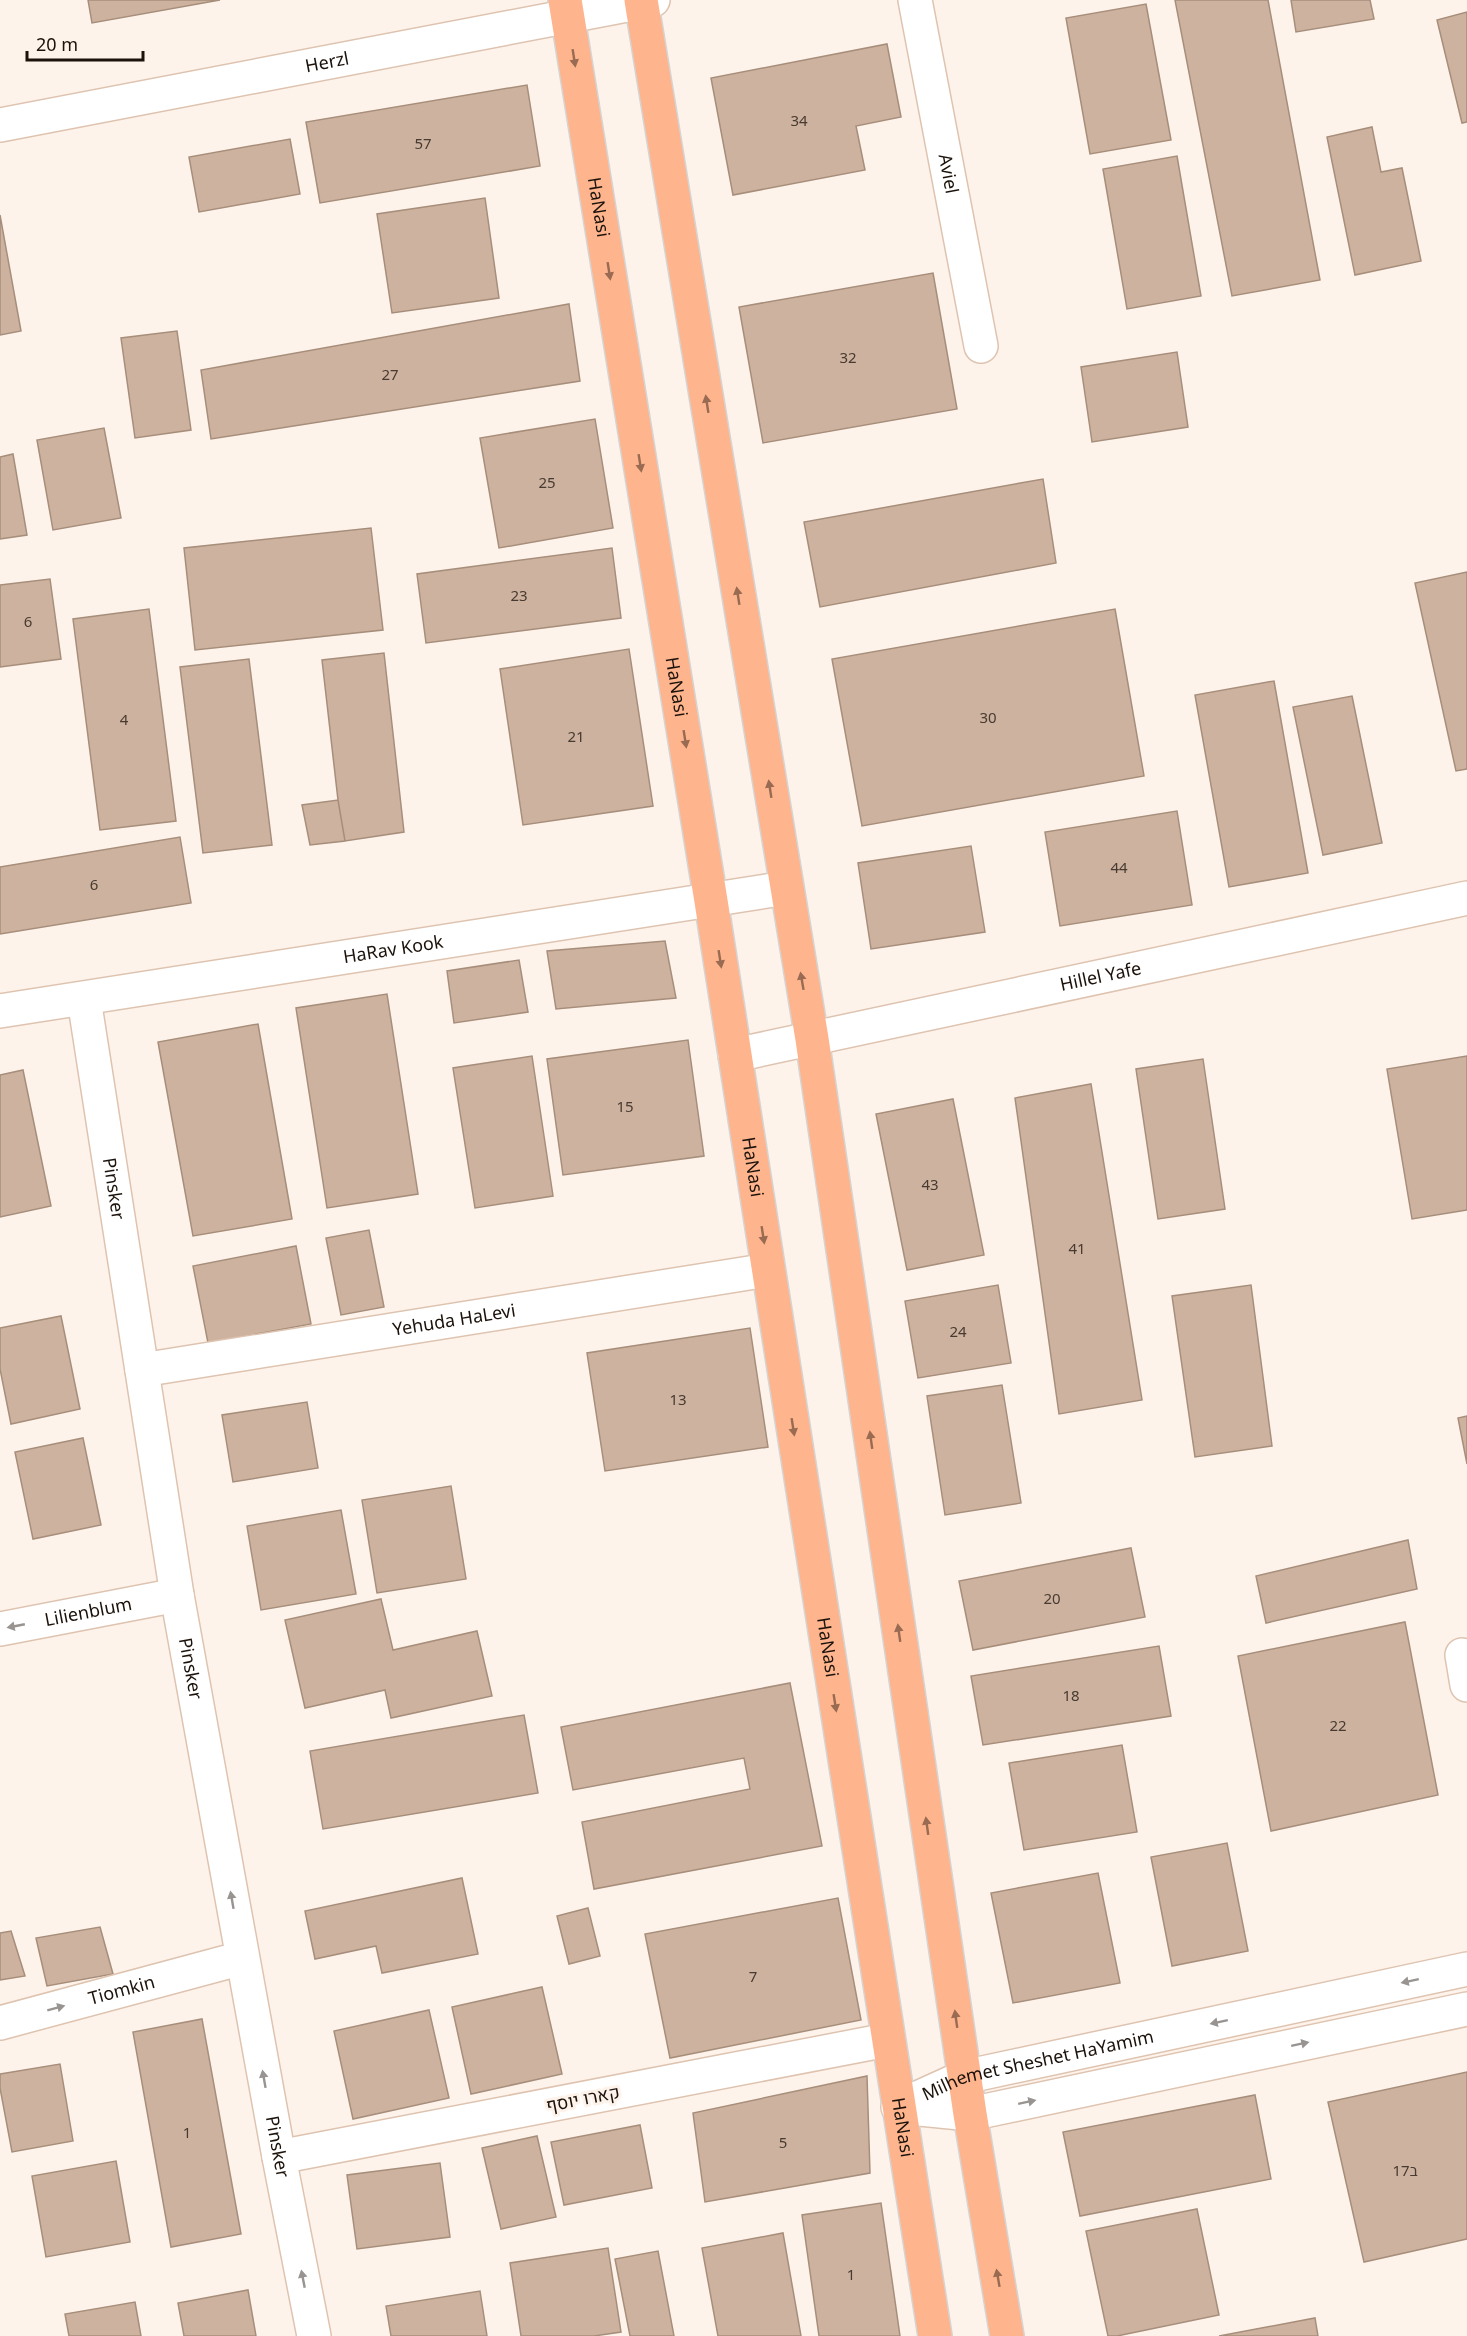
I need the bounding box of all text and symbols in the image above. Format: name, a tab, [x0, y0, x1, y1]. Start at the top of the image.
scale bar	[27, 24, 142, 62]
text: 20 m	[36, 32, 78, 56]
street label: Herzl	[303, 45, 351, 77]
one-way arrow	[570, 48, 579, 67]
house number: 34	[790, 110, 808, 130]
house number: 57	[414, 133, 432, 153]
street label: Aviel	[934, 152, 965, 196]
street label: HaNasi	[583, 175, 616, 239]
one-way arrow	[604, 262, 613, 281]
house number: 32	[839, 347, 857, 367]
house number: 27	[381, 364, 399, 384]
one-way arrow	[702, 394, 711, 413]
one-way arrow	[636, 454, 645, 473]
house number: 25	[538, 472, 556, 492]
house number: 23	[510, 585, 528, 605]
one-way arrow	[734, 587, 743, 606]
house number: 6	[24, 611, 32, 631]
street label: HaNasi	[661, 655, 694, 719]
house number: 30	[979, 707, 997, 727]
house number: 4	[120, 709, 129, 729]
house number: 21	[567, 726, 585, 746]
one-way arrow	[680, 729, 689, 748]
one-way arrow	[765, 779, 774, 798]
house number: 44	[1110, 857, 1128, 877]
house number: 6	[90, 874, 98, 894]
street label: HaRav Kook	[341, 929, 445, 968]
one-way arrow	[716, 949, 725, 968]
street label: Hillel Yafe	[1058, 955, 1143, 996]
one-way arrow	[797, 972, 806, 991]
house number: 15	[616, 1096, 634, 1116]
street label: HaNasi	[737, 1135, 770, 1199]
street label: Pinsker	[98, 1156, 131, 1222]
house number: 43	[921, 1174, 939, 1194]
one-way arrow	[758, 1225, 767, 1244]
house number: 41	[1068, 1238, 1086, 1258]
street label: Yehuda HaLevi	[391, 1298, 517, 1341]
house number: 24	[949, 1321, 967, 1341]
house number: 13	[669, 1389, 687, 1409]
one-way arrow	[788, 1418, 797, 1437]
one-way arrow	[866, 1431, 875, 1450]
house number: 20	[1043, 1588, 1061, 1608]
street label: Lilienblum	[43, 1591, 134, 1631]
street label: HaNasi	[812, 1615, 845, 1679]
one-way arrow	[7, 1622, 26, 1631]
one-way arrow	[894, 1624, 903, 1643]
street label: Pinsker	[174, 1636, 209, 1702]
house number: 18	[1062, 1685, 1080, 1705]
one-way arrow	[831, 1694, 840, 1713]
house number: 22	[1329, 1715, 1347, 1735]
one-way arrow	[923, 1817, 932, 1836]
one-way arrow	[227, 1891, 236, 1910]
house number: 7	[749, 1966, 757, 1986]
street label: Tiomkin	[86, 1969, 157, 2010]
one-way arrow	[1400, 1977, 1419, 1987]
one-way arrow	[48, 2003, 66, 2012]
one-way arrow	[951, 2009, 960, 2028]
one-way arrow	[1209, 2018, 1228, 2027]
street label: Milhemet Sheshet HaYamim	[918, 2024, 1156, 2106]
one-way arrow	[1290, 2039, 1309, 2048]
one-way arrow	[260, 2069, 269, 2088]
street label: קארו יוסף	[544, 2079, 622, 2117]
street label: HaNasi	[887, 2095, 920, 2159]
one-way arrow	[1018, 2097, 1037, 2106]
street label: Pinsker	[261, 2114, 296, 2180]
house number: 1	[183, 2122, 191, 2142]
house number: 5	[779, 2132, 787, 2152]
house number: 17ב	[1392, 2160, 1418, 2180]
house number: 1	[847, 2264, 855, 2284]
one-way arrow	[298, 2269, 307, 2288]
one-way arrow	[993, 2269, 1002, 2288]

